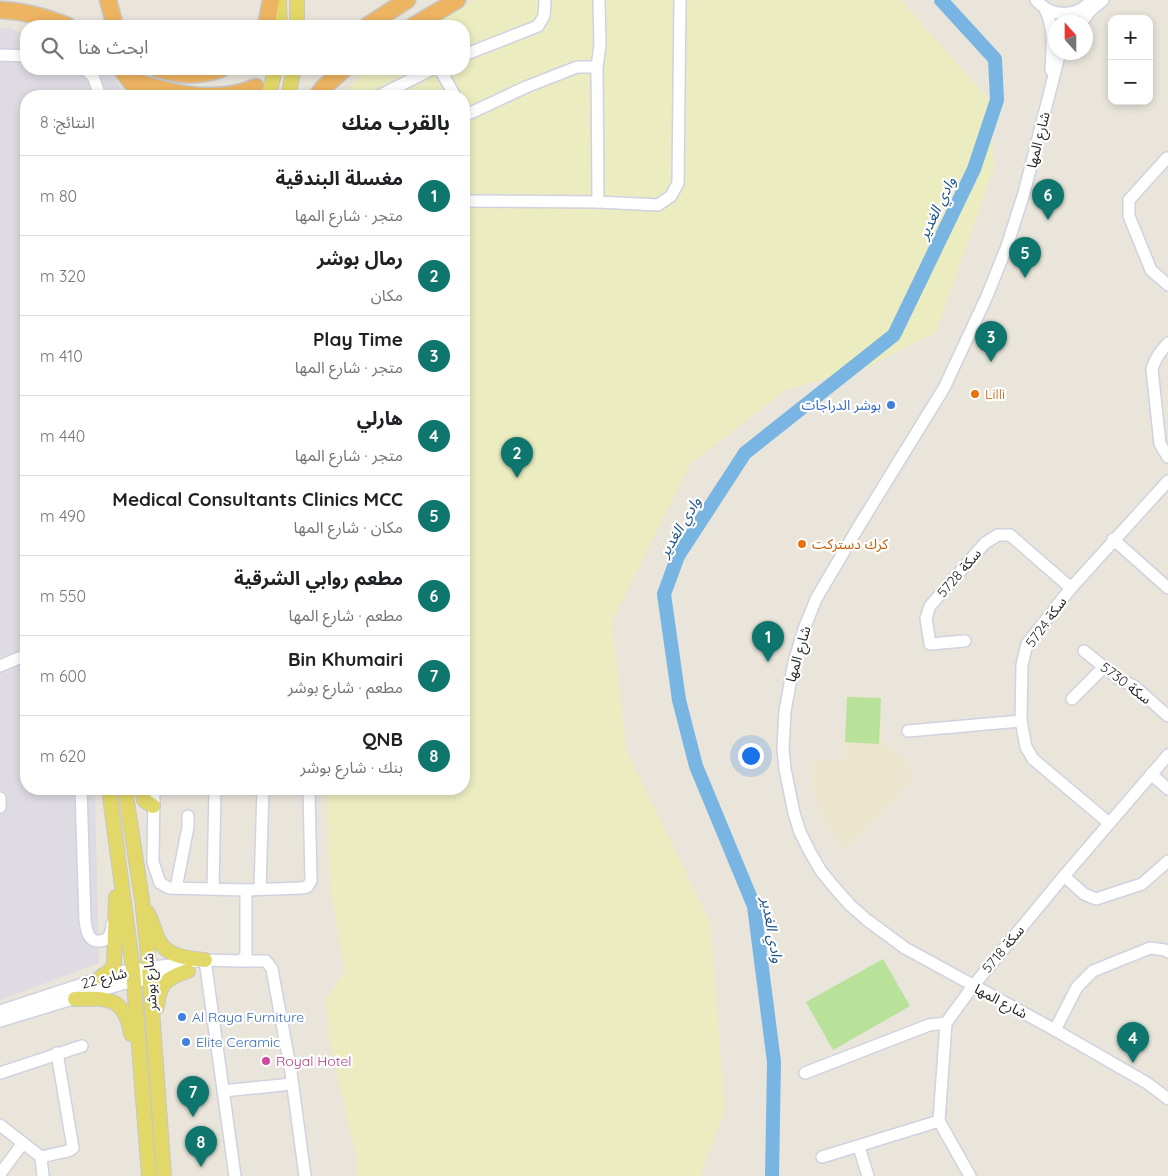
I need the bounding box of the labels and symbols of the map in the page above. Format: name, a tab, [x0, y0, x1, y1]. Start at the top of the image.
north arrow	[1048, 15, 1093, 60]
street label: شارع المها	[1022, 110, 1056, 170]
water label: وادي الغدير	[913, 173, 962, 244]
pin: 6	[1032, 179, 1064, 220]
pin: 5	[1009, 237, 1041, 278]
pin: 3	[975, 321, 1007, 362]
place label: Lilli	[985, 385, 1005, 403]
marker: Lilli	[969, 388, 981, 400]
place label: بوشر الدراجات	[802, 396, 881, 414]
marker: بوشر الدراجات	[885, 399, 897, 411]
pin: 2	[501, 437, 533, 478]
water label: وادي الغدير	[654, 493, 707, 562]
place label: كرك دستركت	[812, 535, 888, 553]
marker: كرك دستركت	[796, 538, 808, 550]
street label: سكة 5728	[933, 545, 985, 601]
street label: سكة 5724	[1022, 593, 1070, 651]
pin: 1	[752, 621, 784, 662]
street label: شارع المها	[781, 624, 816, 685]
street label: سكة 5730	[1097, 658, 1155, 708]
your location	[738, 743, 764, 769]
water label: وادي الغدير	[755, 894, 788, 965]
street label: سكة 5718	[978, 921, 1028, 977]
street label: شارع بوشر	[139, 952, 163, 1013]
street label: شارع 22	[79, 963, 129, 995]
street label: شارع المها	[971, 980, 1031, 1024]
place label: Al Raya Furniture	[192, 1008, 304, 1026]
marker: Al Raya Furniture	[176, 1011, 188, 1023]
pin: 4	[1117, 1022, 1149, 1063]
place label: Elite Ceramic	[196, 1033, 280, 1051]
marker: Elite Ceramic	[180, 1036, 192, 1048]
place label: Royal Hotel	[276, 1052, 352, 1070]
marker: Royal Hotel	[260, 1055, 272, 1067]
pin: 7	[177, 1076, 209, 1117]
pin: 8	[185, 1126, 217, 1167]

